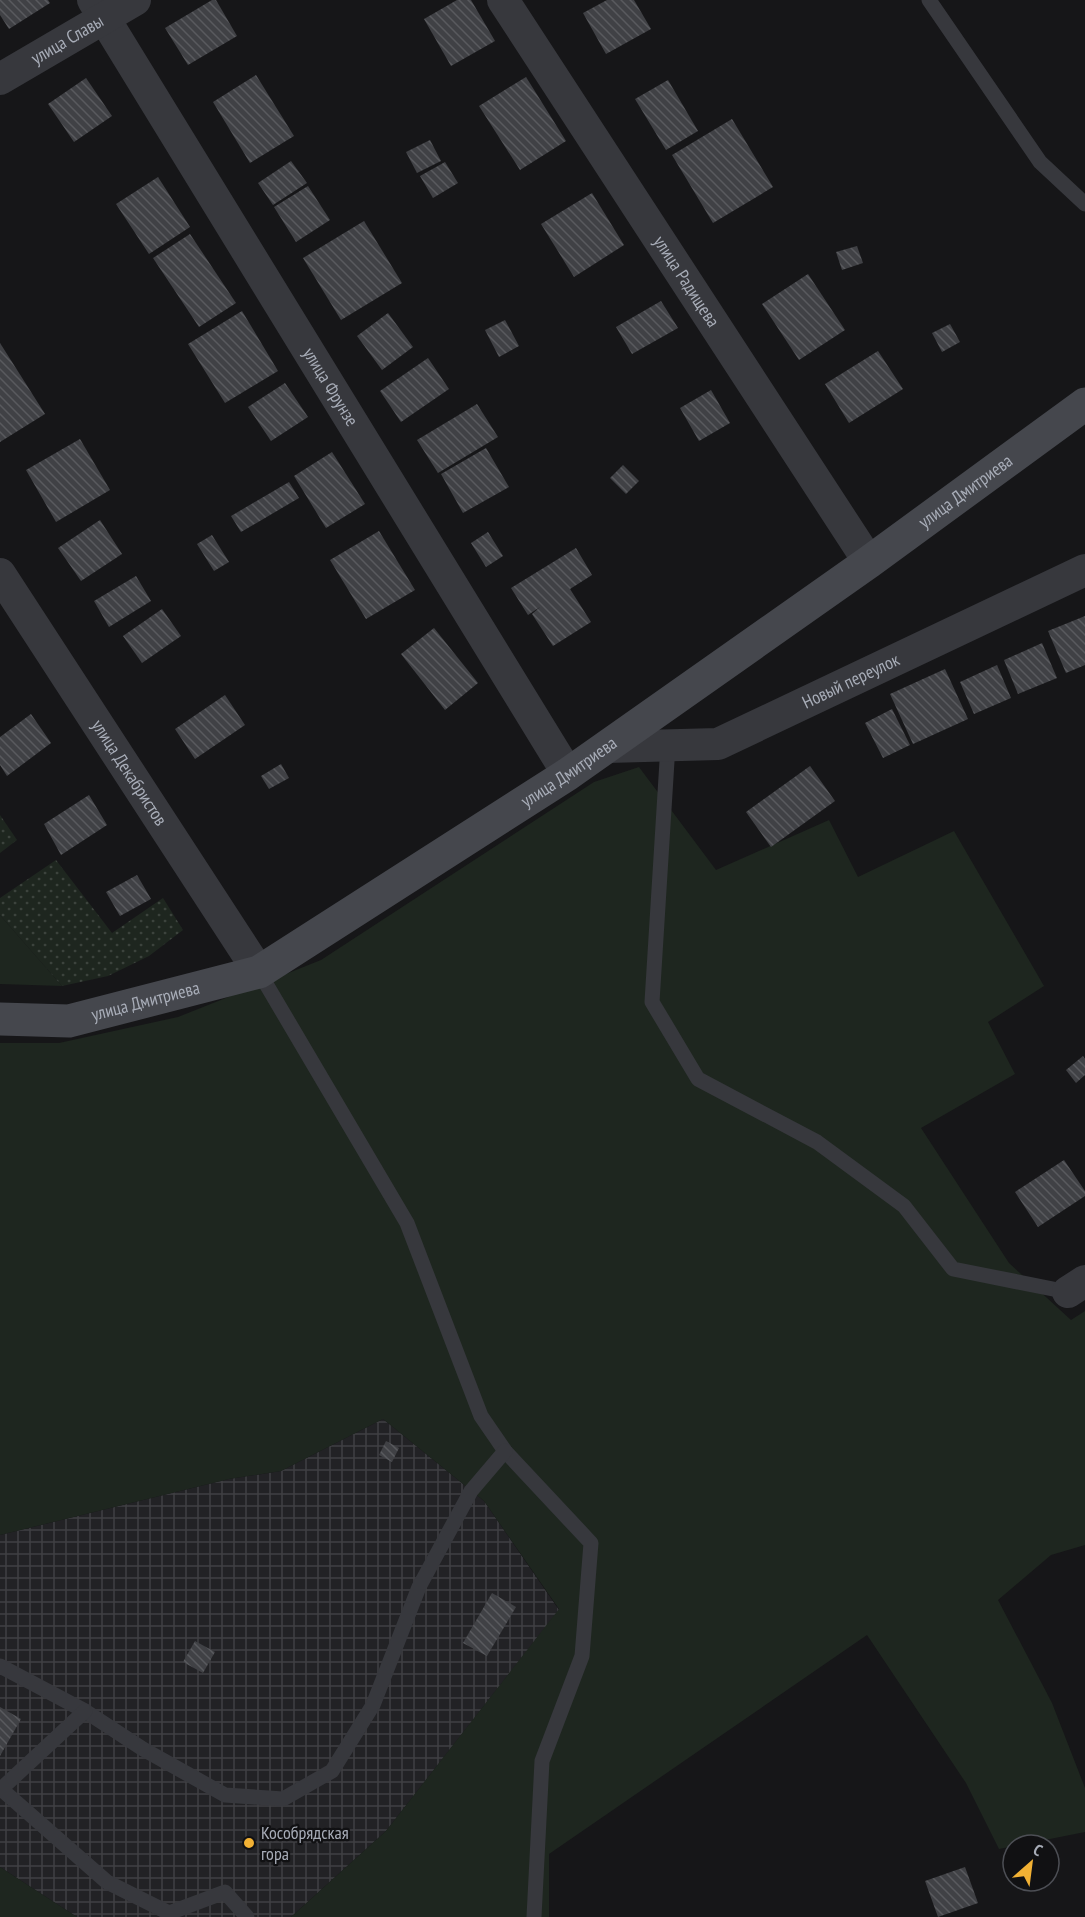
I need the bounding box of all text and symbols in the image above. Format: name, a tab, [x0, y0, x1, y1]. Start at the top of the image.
street label: улица Славы	[27, 9, 107, 69]
street label: улица Радищева	[649, 231, 725, 331]
street label: улица Фрунзе	[298, 343, 364, 430]
street label: улица Дмитриева	[914, 449, 1017, 533]
street label: Новый переулок	[798, 648, 903, 713]
street label: улица Декабристов	[87, 715, 173, 830]
street label: улица Дмитриева	[516, 731, 621, 812]
street label: улица Дмитриева	[89, 976, 202, 1026]
place label: Кособрядская гора	[261, 1821, 349, 1865]
north arrow	[1001, 1833, 1061, 1893]
marker: Кособрядская гора	[242, 1836, 256, 1850]
text: С	[1030, 1839, 1047, 1861]

